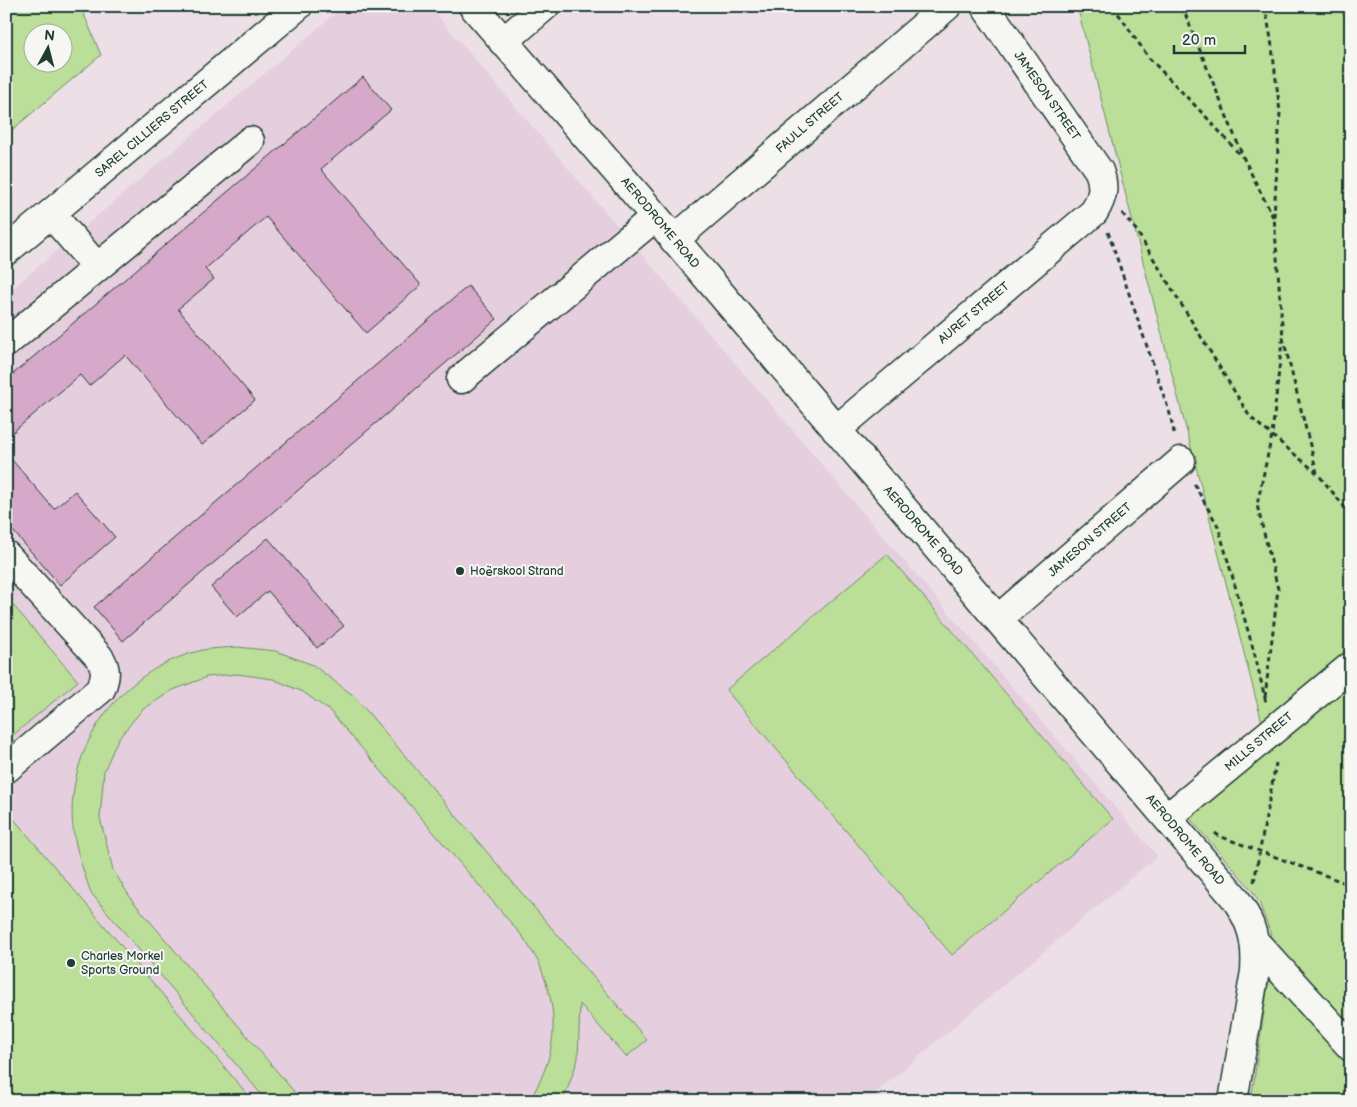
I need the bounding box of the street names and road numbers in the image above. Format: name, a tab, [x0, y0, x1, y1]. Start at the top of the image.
street label: JAMESON STREET	[1011, 48, 1084, 144]
street label: SAREL CILLIERS STREET	[92, 77, 212, 181]
street label: FAULL STREET	[773, 89, 848, 157]
street label: AERODROME ROAD	[618, 174, 703, 272]
street label: AURET STREET	[935, 278, 1013, 347]
street label: AERODROME ROAD	[880, 483, 966, 579]
street label: JAMESON STREET	[1045, 499, 1135, 580]
street label: MILLS STREET	[1222, 709, 1297, 775]
street label: AERODROME ROAD	[1143, 791, 1228, 889]

